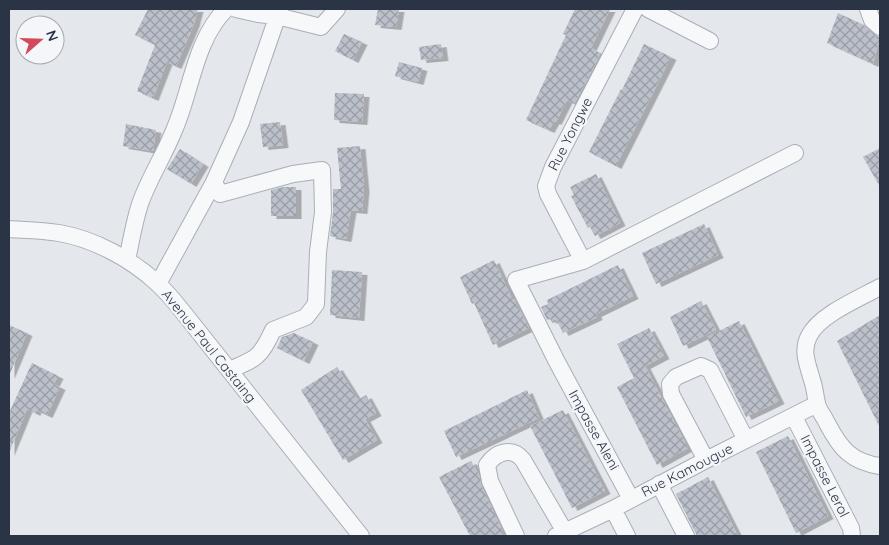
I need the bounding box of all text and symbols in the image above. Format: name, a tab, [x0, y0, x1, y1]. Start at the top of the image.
north arrow	[15, 15, 65, 65]
text: N	[42, 28, 62, 43]
street label: Rue Yongwe	[544, 94, 596, 174]
street label: Avenue Paul Castaing	[158, 286, 260, 406]
street label: Impasse Aleni	[564, 387, 624, 473]
street label: Impasse Lerol	[797, 432, 853, 520]
street label: Rue Kamougue	[638, 439, 736, 501]

